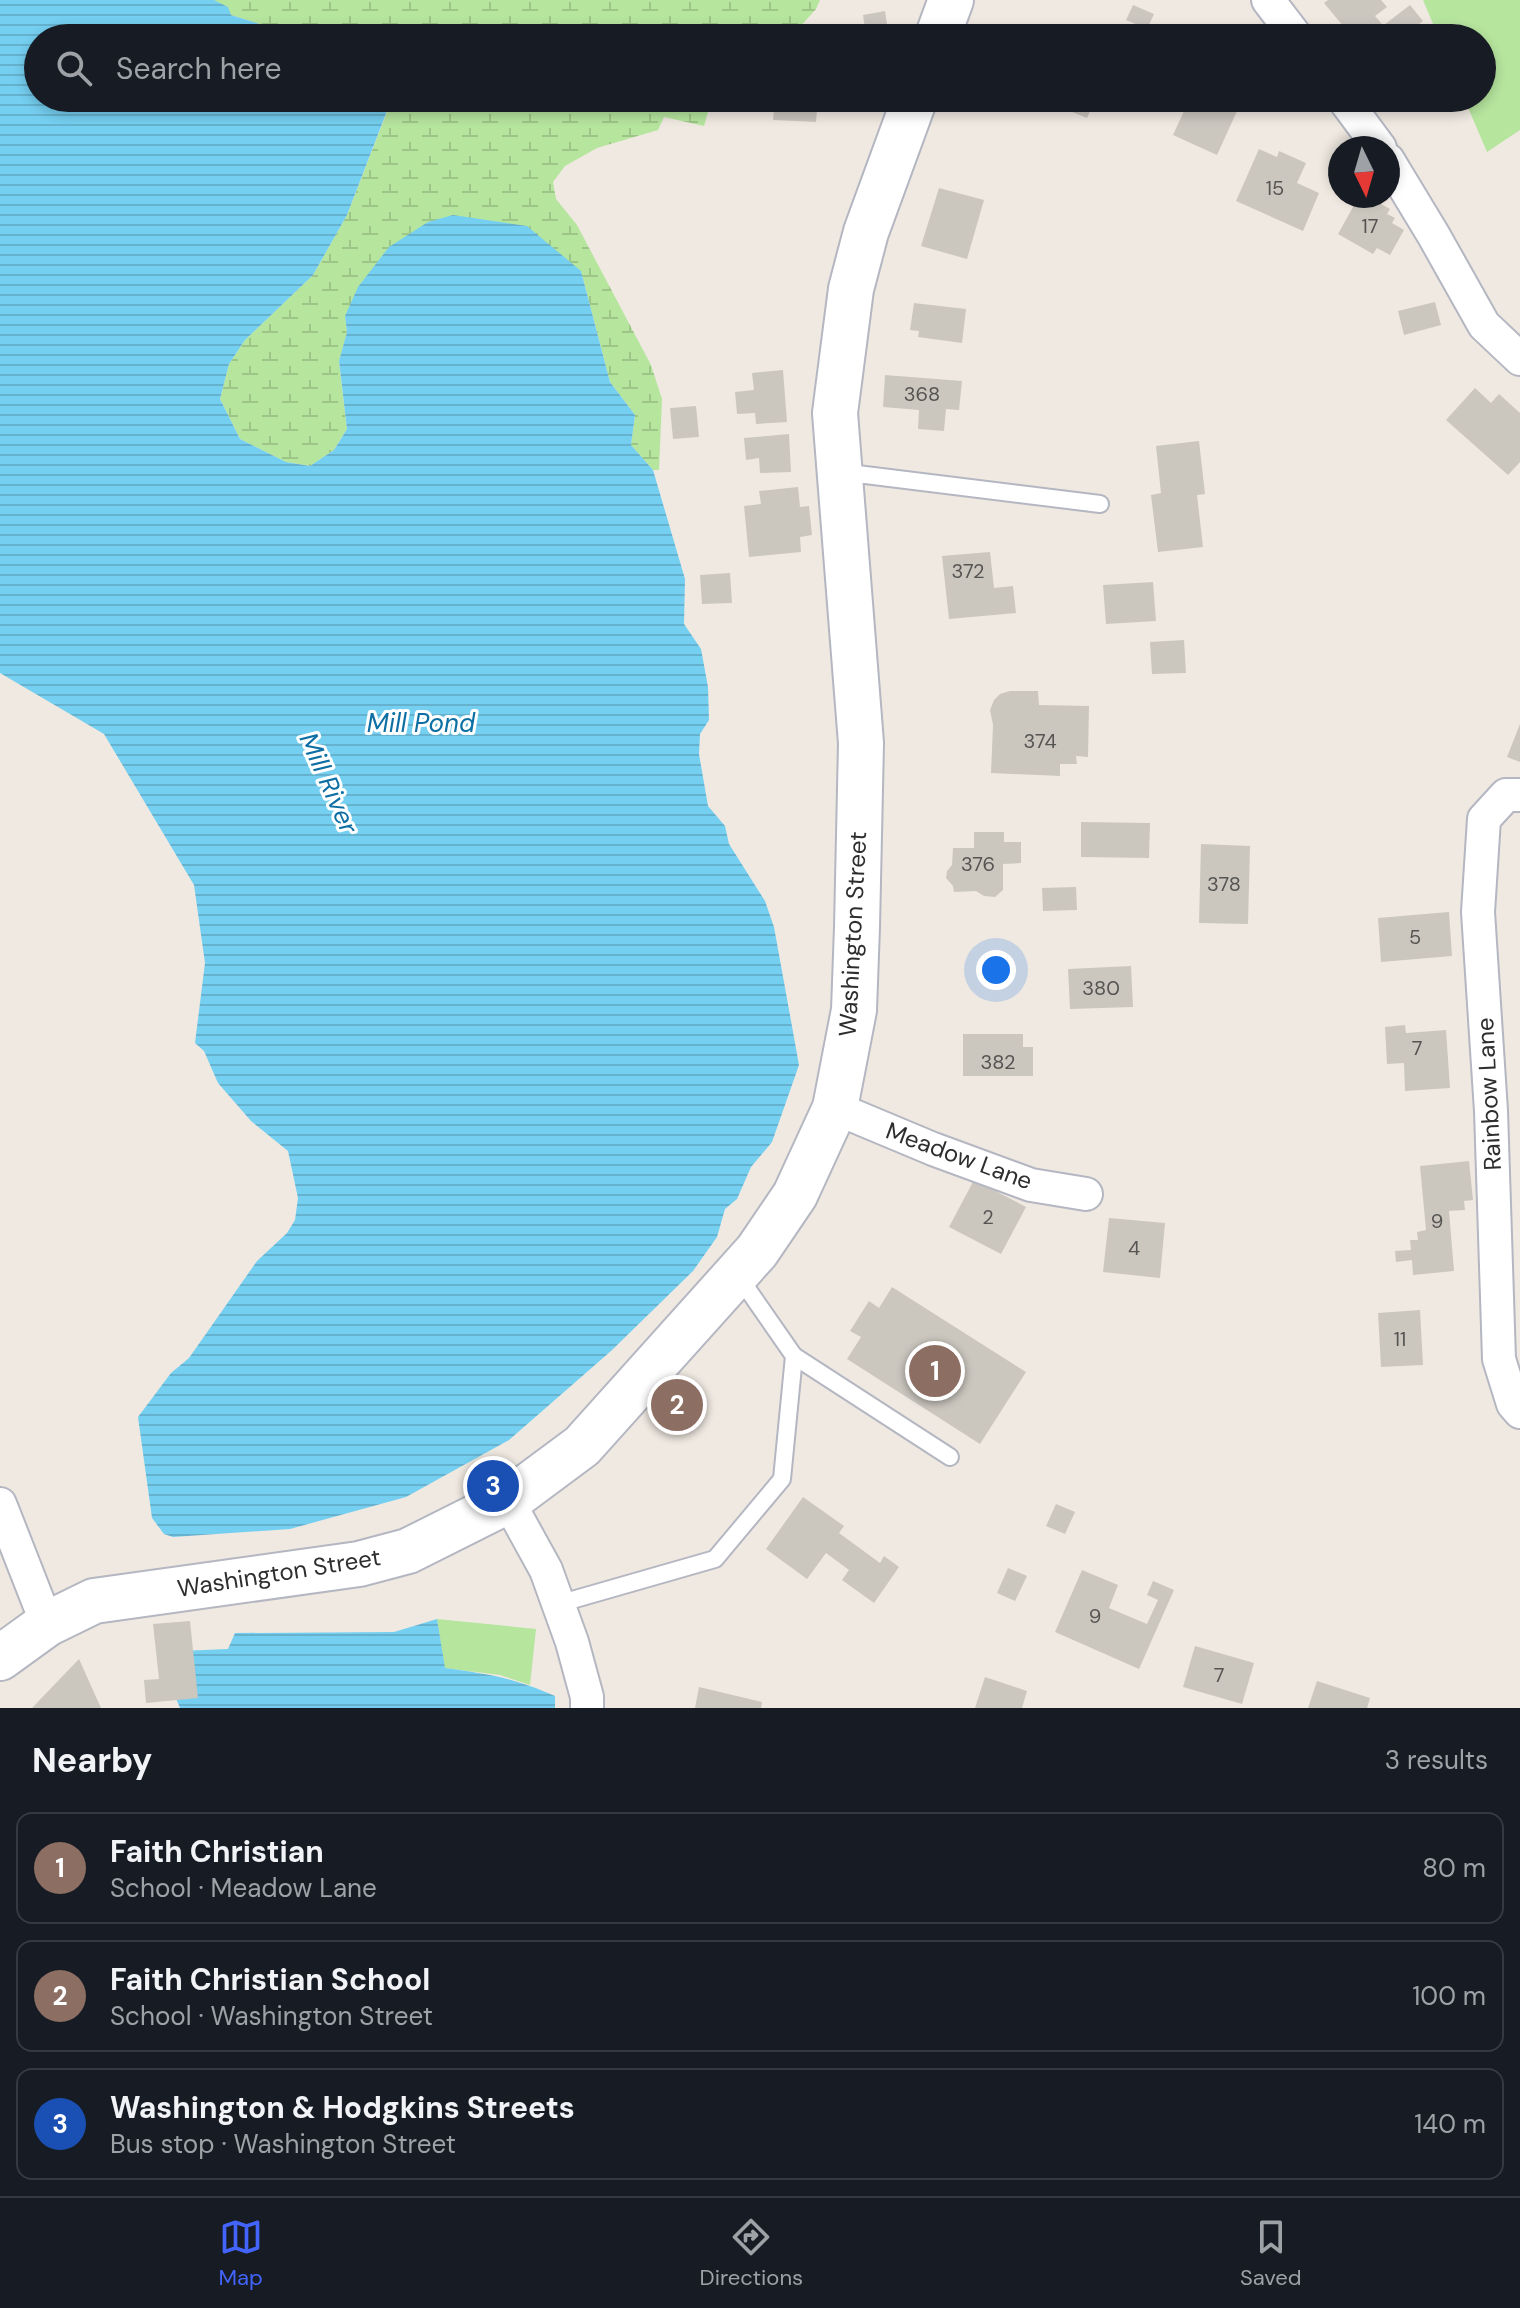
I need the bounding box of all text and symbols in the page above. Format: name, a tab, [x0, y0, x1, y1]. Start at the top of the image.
search box	[24, 24, 1496, 112]
icon: search	[52, 46, 96, 90]
text: Search here	[116, 49, 282, 88]
north arrow	[1328, 136, 1400, 208]
house number: 15	[1266, 175, 1284, 201]
house number: 17	[1362, 213, 1378, 239]
house number: 368	[904, 381, 940, 407]
house number: 372	[951, 558, 985, 584]
water label: Mill Pond	[367, 706, 476, 740]
water label: Mill River	[292, 727, 367, 840]
house number: 374	[1023, 728, 1057, 754]
street label: Washington Street	[832, 831, 873, 1037]
house number: 376	[961, 851, 995, 877]
house number: 378	[1207, 871, 1241, 897]
house number: 5	[1409, 924, 1421, 950]
your location	[976, 950, 1016, 990]
house number: 380	[1082, 975, 1120, 1001]
street label: Rainbow Lane	[1469, 1017, 1508, 1171]
house number: 7	[1412, 1035, 1422, 1061]
house number: 382	[980, 1049, 1016, 1075]
street label: Meadow Lane	[882, 1115, 1037, 1196]
house number: 2	[982, 1204, 994, 1230]
house number: 9	[1431, 1208, 1443, 1234]
house number: 4	[1128, 1235, 1140, 1261]
house number: 11	[1394, 1326, 1406, 1352]
pin: 1	[909, 1341, 961, 1401]
pin: 2	[651, 1375, 703, 1435]
pin: 3	[467, 1456, 519, 1516]
street label: Washington Street	[175, 1541, 383, 1604]
house number: 9	[1089, 1603, 1101, 1629]
house number: 7	[1214, 1662, 1224, 1688]
text: Nearby	[32, 1738, 152, 1783]
text: 3 results	[1385, 1743, 1488, 1777]
text: Faith Christian	[110, 1832, 324, 1871]
text: 1	[55, 1851, 65, 1885]
text: 80 m	[1422, 1851, 1486, 1885]
text: School · Meadow Lane	[110, 1871, 377, 1905]
text: Faith Christian School	[110, 1960, 430, 1999]
text: 2	[52, 1979, 68, 2013]
text: 100 m	[1412, 1979, 1486, 2013]
text: School · Washington Street	[110, 1999, 433, 2033]
text: Washington & Hodgkins Streets	[110, 2088, 575, 2127]
text: 3	[52, 2107, 68, 2141]
text: 140 m	[1414, 2107, 1486, 2141]
text: Bus stop · Washington Street	[110, 2127, 456, 2161]
tab: Map	[218, 2215, 263, 2292]
tab: Directions	[700, 2215, 803, 2292]
tab: Saved	[1240, 2215, 1302, 2292]

